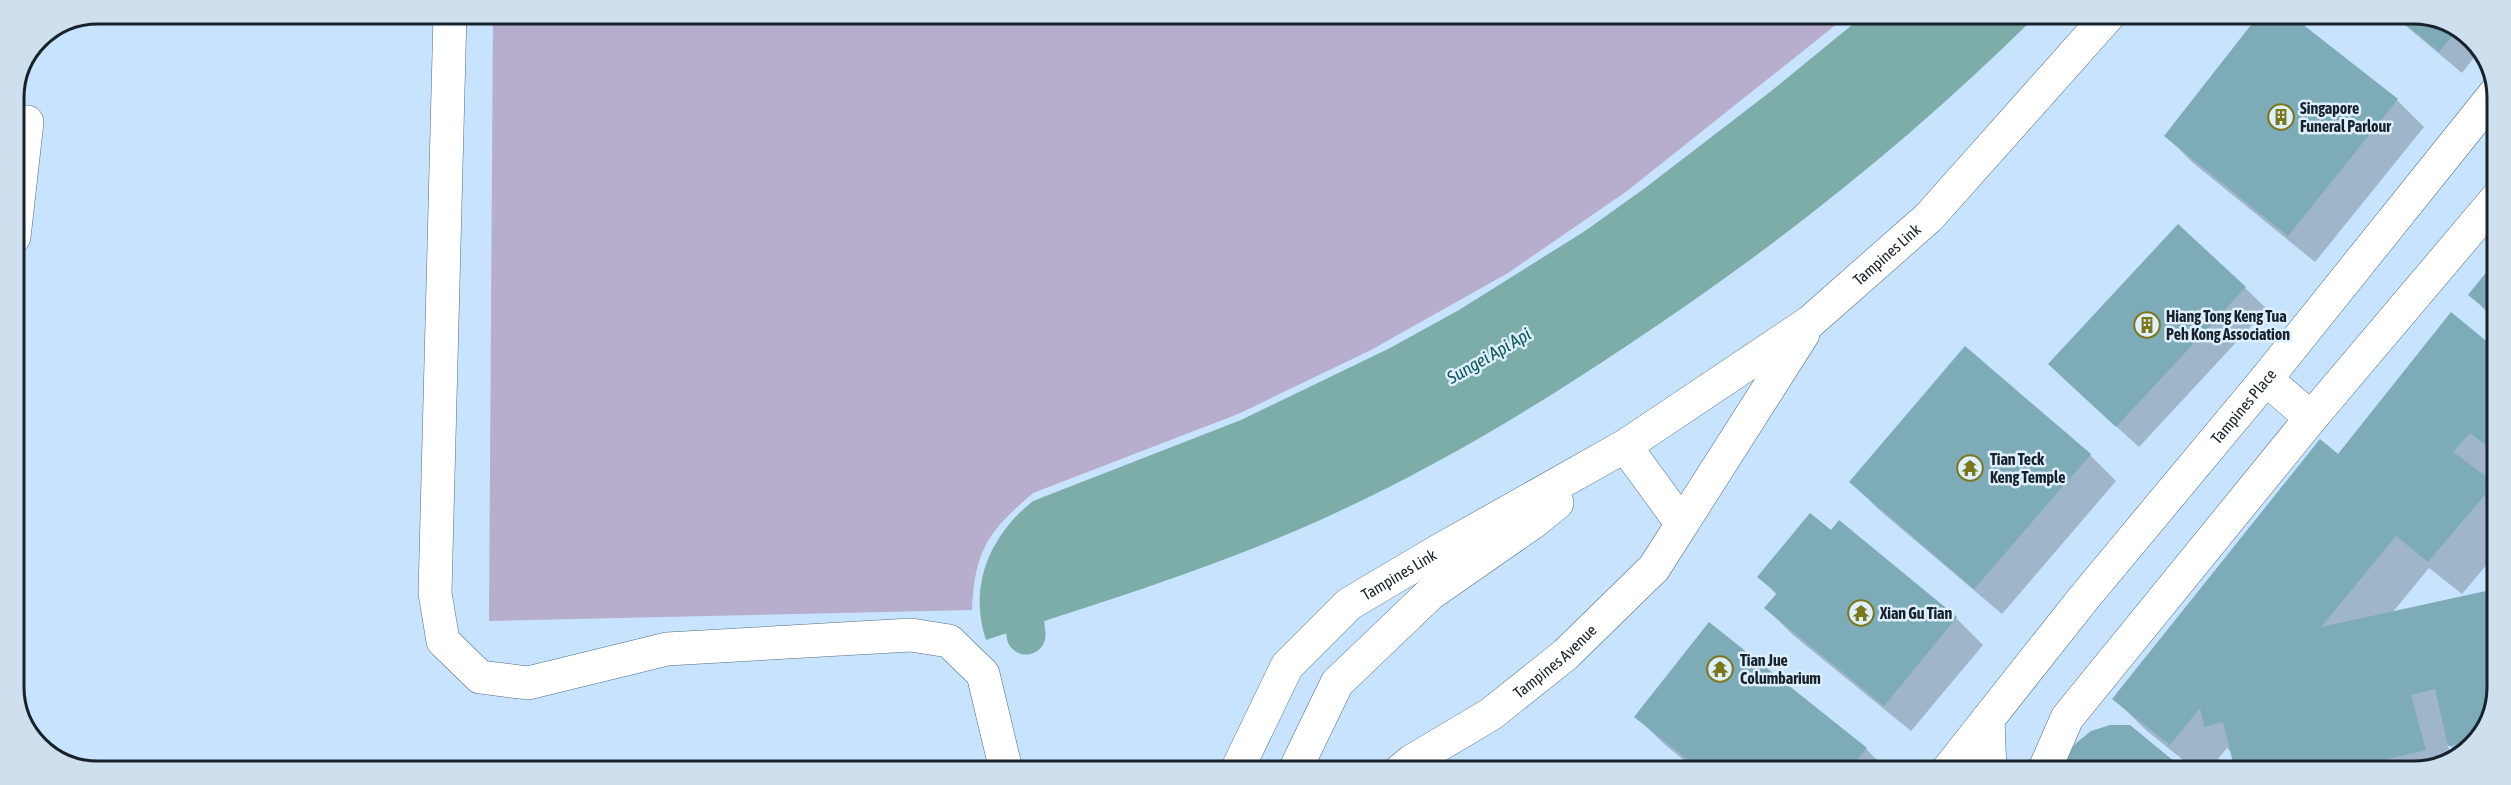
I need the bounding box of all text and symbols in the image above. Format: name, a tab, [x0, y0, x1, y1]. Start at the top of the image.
place label: Singapore Funeral Parlour	[2300, 99, 2391, 135]
building icon: Singapore Funeral Parlour	[2266, 102, 2296, 132]
street label: Tampines Link	[1849, 220, 1924, 289]
place label: Hiang Tong Keng Tua Peh Kong Association	[2166, 307, 2290, 343]
building icon: Hiang Tong Keng Tua Peh Kong Association	[2132, 310, 2162, 340]
water label: Sungei Api Api	[1442, 323, 1534, 388]
street label: Tampines Place	[2207, 365, 2280, 447]
place label: Tian Teck Keng Temple	[1990, 450, 2065, 486]
temple icon: Tian Teck Keng Temple	[1955, 453, 1985, 483]
street label: Tampines Link	[1358, 545, 1439, 604]
temple icon: Xian Gu Tian	[1846, 598, 1876, 628]
place label: Xian Gu Tian	[1879, 604, 1952, 622]
street label: Tampines Avenue	[1510, 621, 1600, 702]
place label: Tian Jue Columbarium	[1740, 651, 1821, 687]
temple icon: Tian Jue Columbarium	[1705, 654, 1735, 684]

